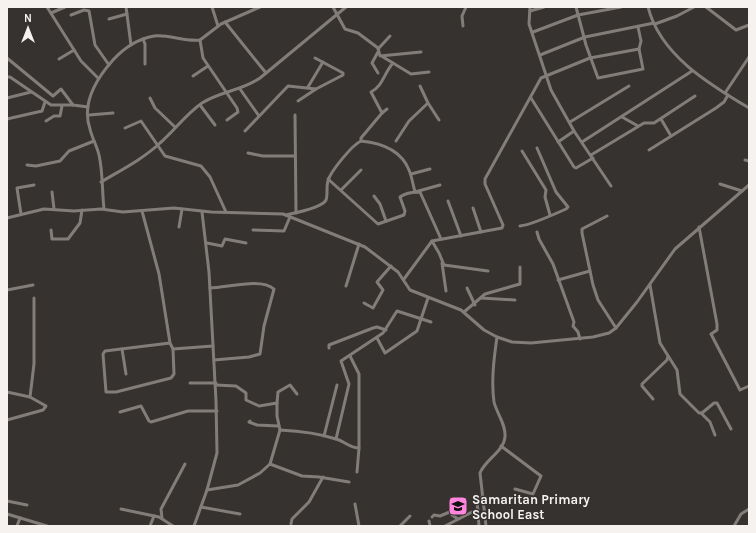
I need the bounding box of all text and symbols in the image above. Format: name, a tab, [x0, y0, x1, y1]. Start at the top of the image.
north arrow	[8, 8, 48, 48]
text: N	[24, 12, 32, 25]
place label: Samaritan Primary School East	[472, 492, 590, 522]
school or university icon: Samaritan Primary School East	[447, 495, 469, 517]

